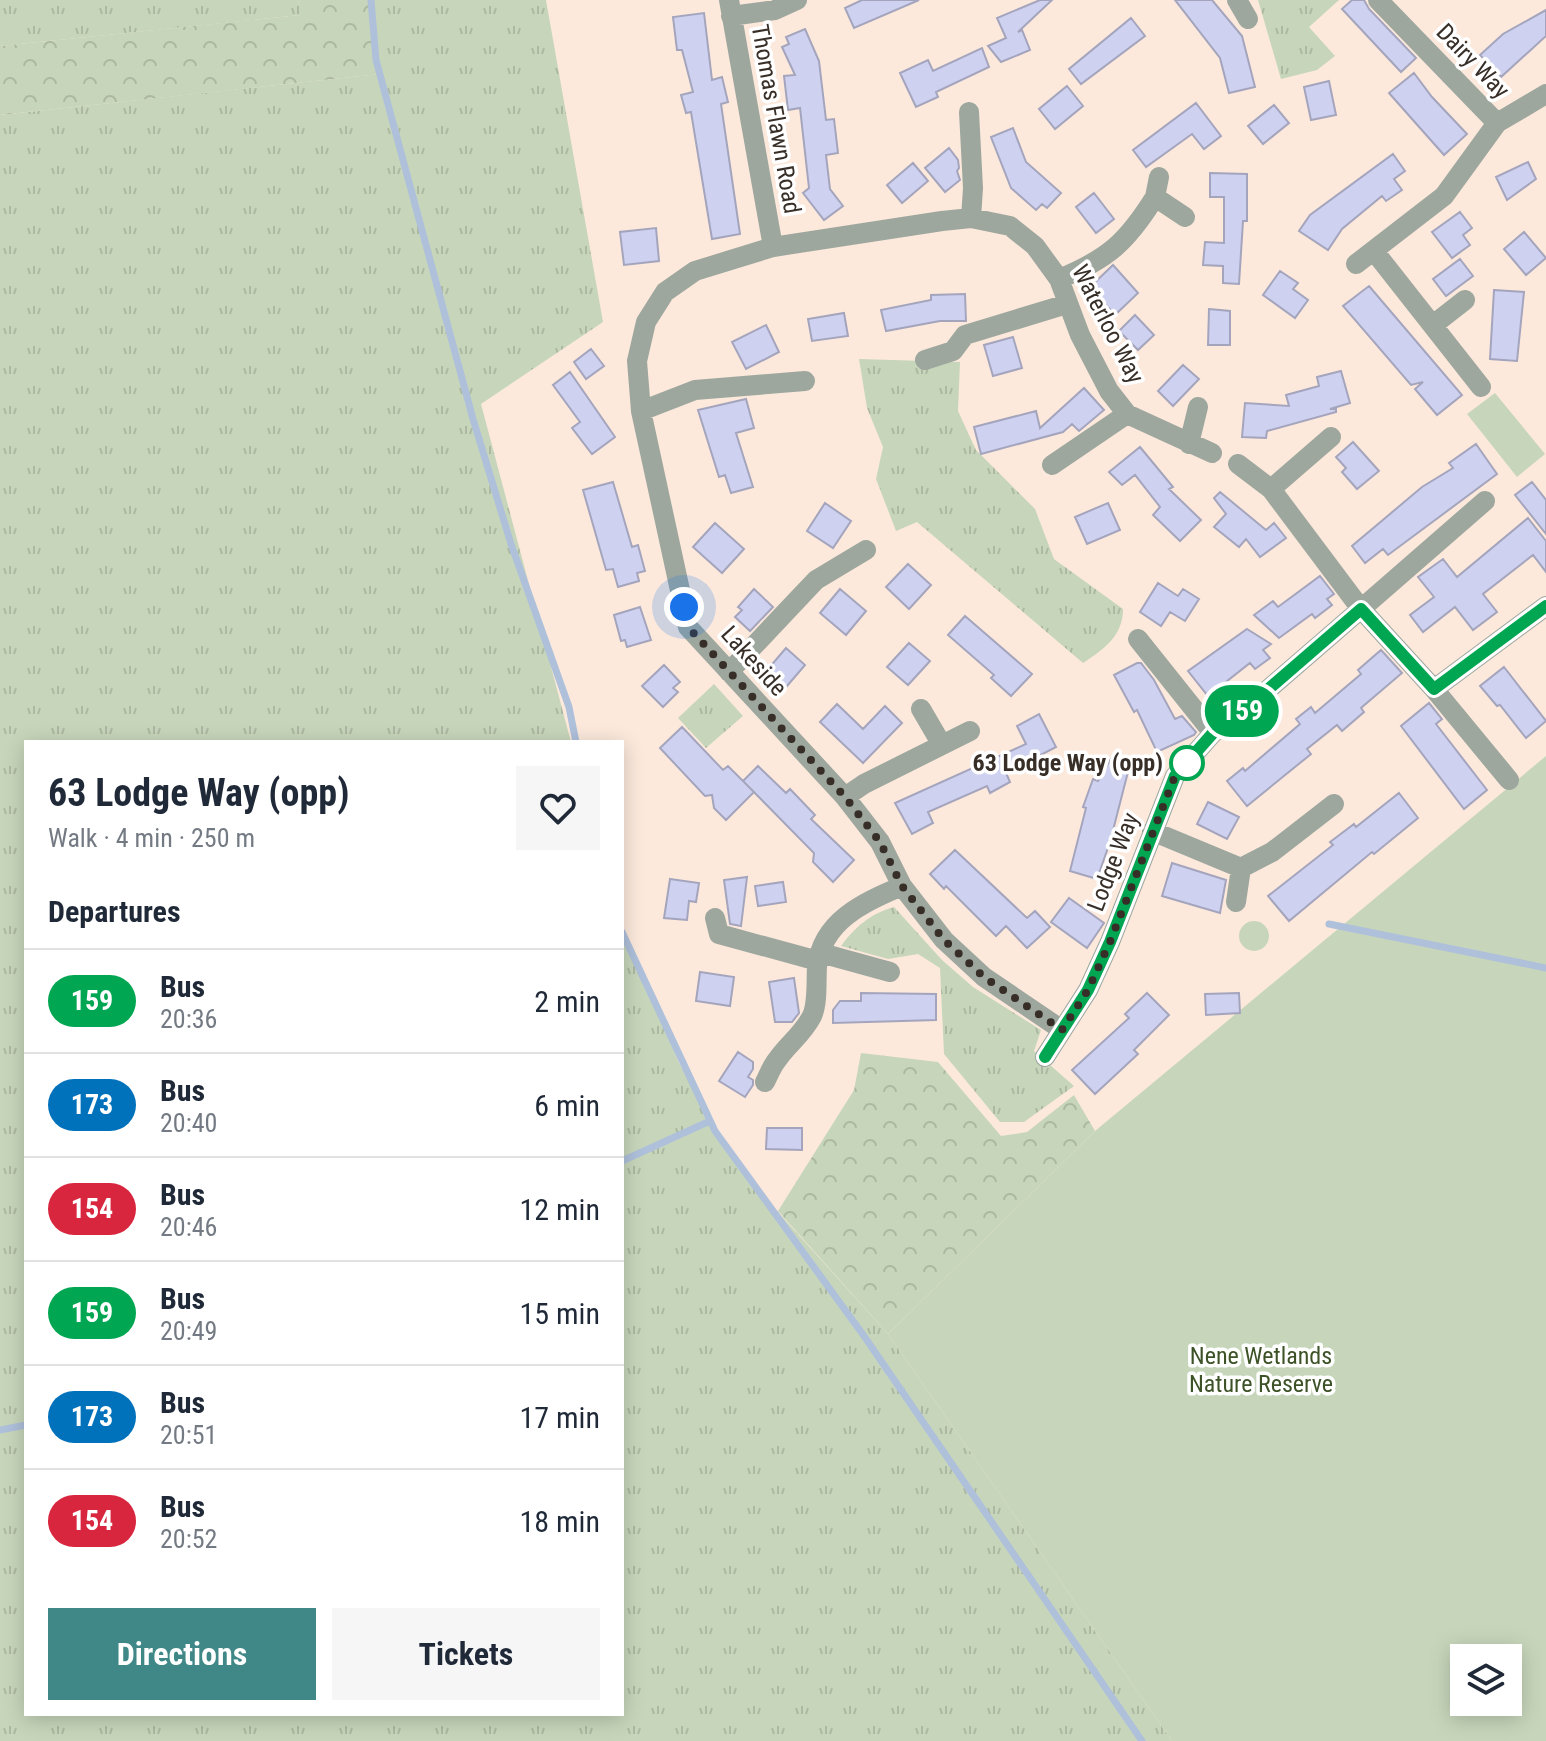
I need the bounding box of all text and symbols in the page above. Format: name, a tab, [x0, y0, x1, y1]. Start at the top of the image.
street label: Dairy Way	[1431, 18, 1515, 104]
street label: Thomas Flawn Road	[746, 22, 806, 216]
street label: Waterloo Way	[1066, 260, 1150, 388]
your location	[664, 587, 704, 627]
street label: Lakeside	[715, 620, 793, 702]
line badge: 159	[1196, 685, 1288, 737]
text: 159	[1221, 694, 1263, 727]
marker: 63 Lodge Way (opp)	[1170, 746, 1204, 780]
place label: 63 Lodge Way (opp)	[973, 749, 1163, 777]
button: heart	[516, 766, 600, 850]
text: 63 Lodge Way (opp)	[48, 771, 349, 815]
street label: Lodge Way	[1081, 809, 1145, 915]
text: Walk · 4 min · 250 m	[48, 823, 255, 853]
text: Departures	[48, 894, 181, 929]
text: Bus	[160, 969, 205, 1004]
text: 159	[71, 984, 113, 1017]
text: 2 min	[534, 984, 600, 1019]
text: 20:36	[160, 1004, 217, 1034]
text: Bus	[160, 1073, 205, 1108]
text: 173	[71, 1088, 113, 1121]
text: 6 min	[534, 1088, 600, 1123]
text: 20:40	[160, 1108, 217, 1138]
text: Bus	[160, 1177, 205, 1212]
text: 154	[71, 1192, 113, 1225]
text: 12 min	[519, 1192, 600, 1227]
text: 20:46	[160, 1212, 217, 1242]
text: Bus	[160, 1281, 205, 1316]
text: 159	[71, 1296, 113, 1329]
text: 15 min	[519, 1296, 600, 1331]
text: 20:49	[160, 1316, 217, 1346]
park label: Nene Wetlands Nature Reserve	[1189, 1342, 1333, 1398]
text: Bus	[160, 1385, 205, 1420]
text: 173	[71, 1400, 113, 1433]
text: 17 min	[519, 1400, 600, 1435]
text: 20:51	[160, 1420, 217, 1450]
text: Bus	[160, 1489, 205, 1524]
text: 154	[71, 1504, 113, 1537]
text: 18 min	[519, 1504, 600, 1539]
text: 20:52	[160, 1524, 217, 1554]
button: Directions	[48, 1608, 316, 1700]
button: Tickets	[332, 1608, 600, 1700]
map controls	[1450, 1644, 1522, 1716]
button: layers	[1450, 1644, 1522, 1716]

